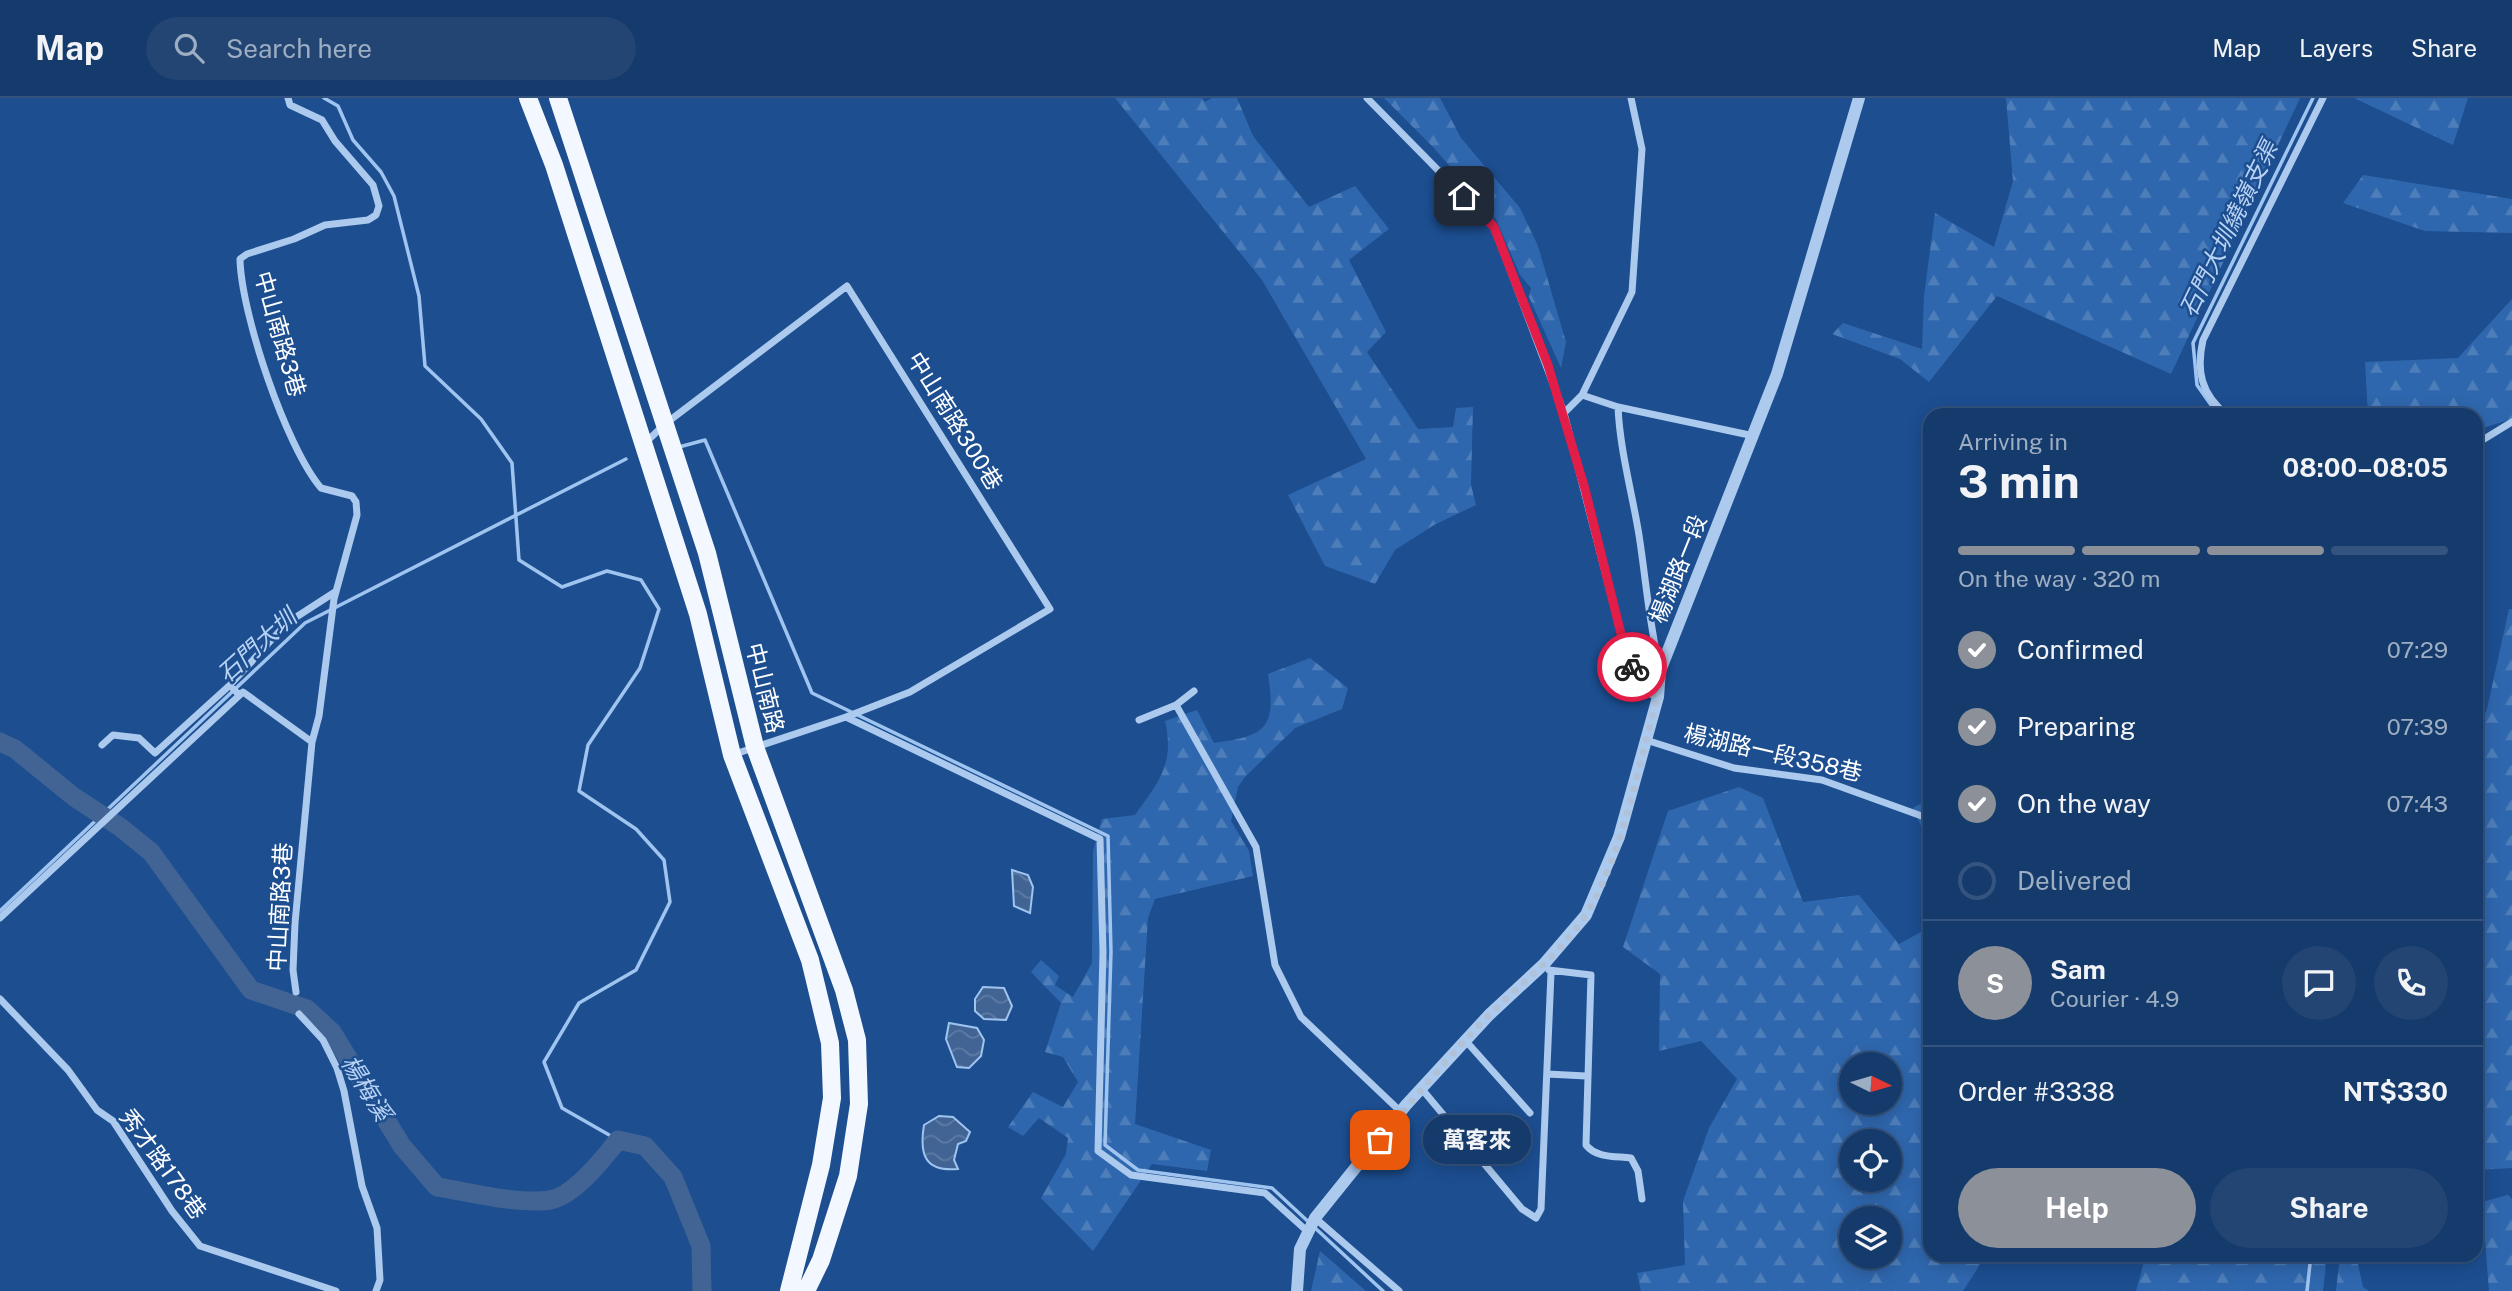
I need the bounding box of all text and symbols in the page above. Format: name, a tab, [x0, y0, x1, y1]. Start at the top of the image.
search box	[146, 17, 636, 80]
text: Map	[35, 29, 104, 67]
icon: search	[170, 29, 208, 67]
text: Search here	[226, 33, 372, 64]
text: Map	[2212, 34, 2261, 62]
text: Layers	[2299, 34, 2373, 62]
text: Share	[2411, 34, 2477, 62]
water label: 石門大圳繞嶺支渠	[2173, 133, 2284, 321]
pin	[1434, 166, 1494, 226]
icon: home	[1445, 177, 1483, 215]
street label: 中山南路3巷	[250, 268, 311, 400]
street label: 中山南路300巷	[902, 347, 1009, 495]
text: Arriving in	[1958, 428, 2068, 455]
text: 08:00–08:05	[2283, 452, 2448, 483]
text: 3 min	[1958, 454, 2080, 508]
street label: 楊湖路一段	[1643, 510, 1712, 627]
text: On the way · 320 m	[1958, 565, 2160, 592]
water label: 石門大圳	[211, 601, 304, 688]
icon: check	[1958, 631, 1996, 669]
courier	[1597, 632, 1667, 702]
text: Confirmed	[2017, 634, 2144, 665]
text: 07:29	[2387, 636, 2448, 663]
street label: 中山南路	[741, 640, 790, 736]
icon: bike	[1613, 648, 1651, 686]
icon: check	[1958, 708, 1996, 746]
text: Preparing	[2017, 711, 2136, 742]
text: 07:39	[2387, 713, 2448, 740]
street label: 楊湖路一段358巷	[1681, 719, 1865, 786]
icon: check	[1958, 785, 1996, 823]
text: On the way	[2017, 788, 2151, 819]
text: 07:43	[2387, 790, 2448, 817]
street label: 中山南路3巷	[263, 842, 296, 972]
text: Delivered	[2017, 865, 2132, 896]
button: chat	[2282, 946, 2356, 1020]
button: phone	[2374, 946, 2448, 1020]
text: Sam	[2050, 954, 2106, 985]
text: S	[1986, 968, 2004, 999]
text: Courier · 4.9	[2050, 985, 2179, 1012]
water label: 楊梅溪	[336, 1050, 399, 1128]
north arrow	[1839, 1052, 1902, 1115]
map controls	[1839, 1052, 1902, 1269]
text: Order #3338	[1958, 1076, 2115, 1107]
text: NT$330	[2343, 1076, 2448, 1107]
street label: 秀才路178巷	[114, 1103, 212, 1224]
pin	[1350, 1110, 1410, 1170]
callout: 萬客來	[1422, 1116, 1530, 1164]
icon: bag	[1361, 1121, 1399, 1159]
text: 萬客來	[1443, 1126, 1512, 1153]
button: locate	[1839, 1129, 1902, 1192]
button: Help	[1958, 1168, 2196, 1248]
button: Share	[2210, 1168, 2448, 1248]
button: layers	[1839, 1206, 1902, 1269]

